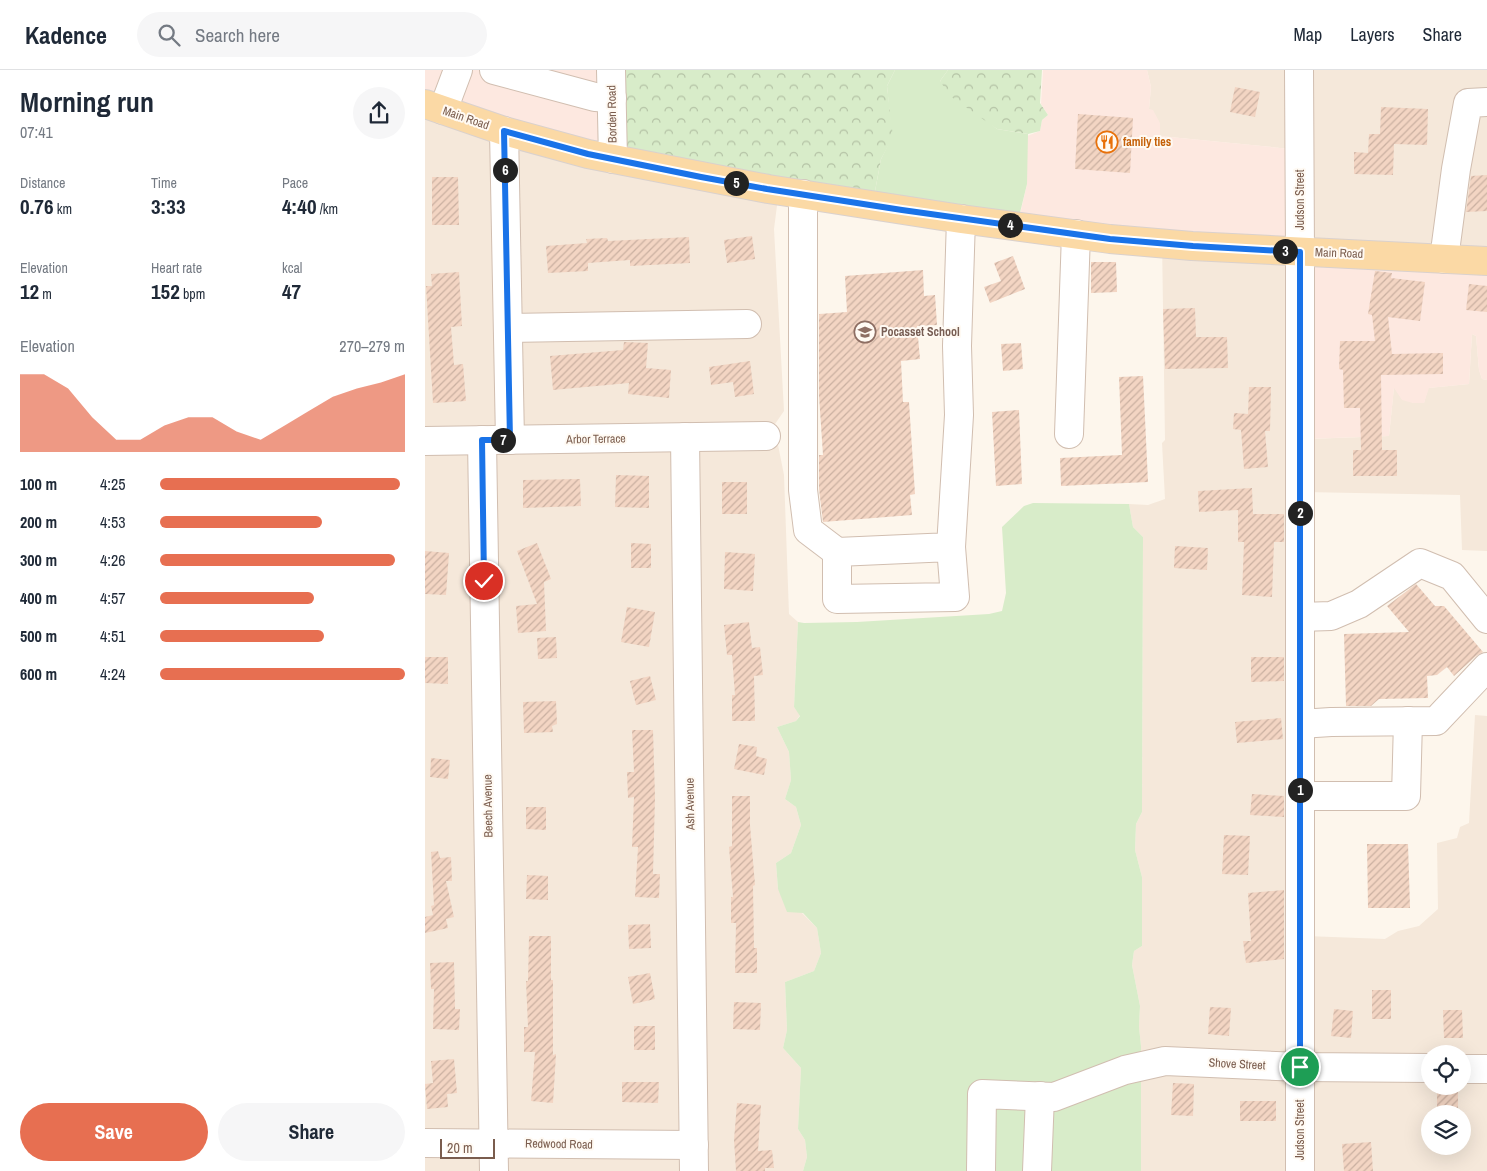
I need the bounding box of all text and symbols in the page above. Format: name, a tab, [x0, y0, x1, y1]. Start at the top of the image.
search box	[137, 12, 487, 57]
text: Kadence	[25, 19, 107, 51]
icon: search	[155, 21, 183, 49]
text: Search here	[195, 22, 280, 48]
text: Map	[1294, 22, 1322, 47]
text: Layers	[1350, 22, 1395, 47]
text: Share	[1423, 22, 1462, 47]
text: Morning run	[20, 83, 154, 121]
street label: Borden Road	[603, 85, 621, 143]
button: share	[353, 87, 405, 139]
street label: Main Road	[441, 103, 491, 133]
text: 07:41	[20, 121, 53, 143]
restaurant icon: family ties	[1095, 130, 1119, 154]
place label: family ties	[1123, 134, 1172, 150]
pin: 6	[493, 158, 517, 182]
text: 6	[502, 161, 509, 179]
street label: Judson Street	[1292, 169, 1308, 230]
pin: 5	[723, 170, 749, 196]
text: Distance	[20, 174, 65, 192]
text: Time	[151, 174, 177, 192]
text: Pace	[282, 174, 308, 192]
text: 5	[733, 174, 740, 192]
text: 0.76	[20, 192, 54, 221]
text: 3:33	[151, 192, 185, 221]
text: 4:40	[282, 192, 316, 221]
text: km	[54, 200, 72, 218]
text: /km	[316, 200, 338, 218]
pin: 4	[997, 212, 1023, 238]
text: 4	[1007, 216, 1014, 234]
pin: 3	[1273, 238, 1297, 264]
text: 3	[1282, 242, 1289, 260]
street label: Main Road	[1315, 244, 1363, 262]
text: Elevation	[20, 259, 68, 277]
text: Heart rate	[151, 259, 202, 277]
text: kcal	[282, 259, 302, 277]
text: 12	[20, 277, 39, 306]
text: 152	[151, 277, 180, 306]
text: 47	[282, 277, 301, 306]
text: m	[39, 285, 52, 303]
text: bpm	[180, 285, 205, 303]
school or university icon: Pocasset School	[853, 320, 877, 344]
place label: Pocasset School	[881, 324, 960, 340]
text: Elevation	[20, 335, 75, 357]
text: 270–279 m	[339, 335, 405, 357]
pin: 7	[491, 428, 515, 452]
street label: Arbor Terrace	[565, 430, 626, 448]
text: 7	[500, 431, 507, 449]
text: 100 m	[20, 473, 57, 495]
text: 4:25	[100, 473, 126, 495]
pin: 2	[1287, 500, 1313, 526]
text: 2	[1297, 504, 1304, 522]
text: 200 m	[20, 511, 57, 533]
text: 4:53	[100, 511, 126, 533]
text: 300 m	[20, 549, 57, 571]
text: 4:26	[100, 549, 126, 571]
pin	[463, 560, 505, 602]
icon: check	[470, 567, 498, 595]
text: 400 m	[20, 587, 57, 609]
text: 4:57	[100, 587, 126, 609]
text: 500 m	[20, 625, 57, 647]
text: 4:51	[100, 625, 126, 647]
text: 600 m	[20, 663, 57, 685]
text: 4:24	[100, 663, 126, 685]
street label: Beech Avenue	[479, 774, 497, 838]
street label: Ash Avenue	[682, 778, 698, 831]
pin: 1	[1287, 778, 1313, 802]
text: 1	[1297, 781, 1304, 799]
map controls	[1421, 1045, 1471, 1155]
button: locate	[1421, 1045, 1471, 1095]
pin	[1279, 1046, 1321, 1088]
icon: arrive	[1286, 1053, 1314, 1081]
street label: Shove Street	[1208, 1055, 1266, 1073]
street label: Judson Street	[1292, 1099, 1308, 1160]
button: Save	[20, 1103, 208, 1161]
button: Share	[218, 1103, 405, 1161]
button: layers	[1421, 1105, 1471, 1155]
street label: Redwood Road	[525, 1135, 593, 1153]
scale bar	[440, 1136, 495, 1159]
text: 20 m	[447, 1139, 473, 1157]

